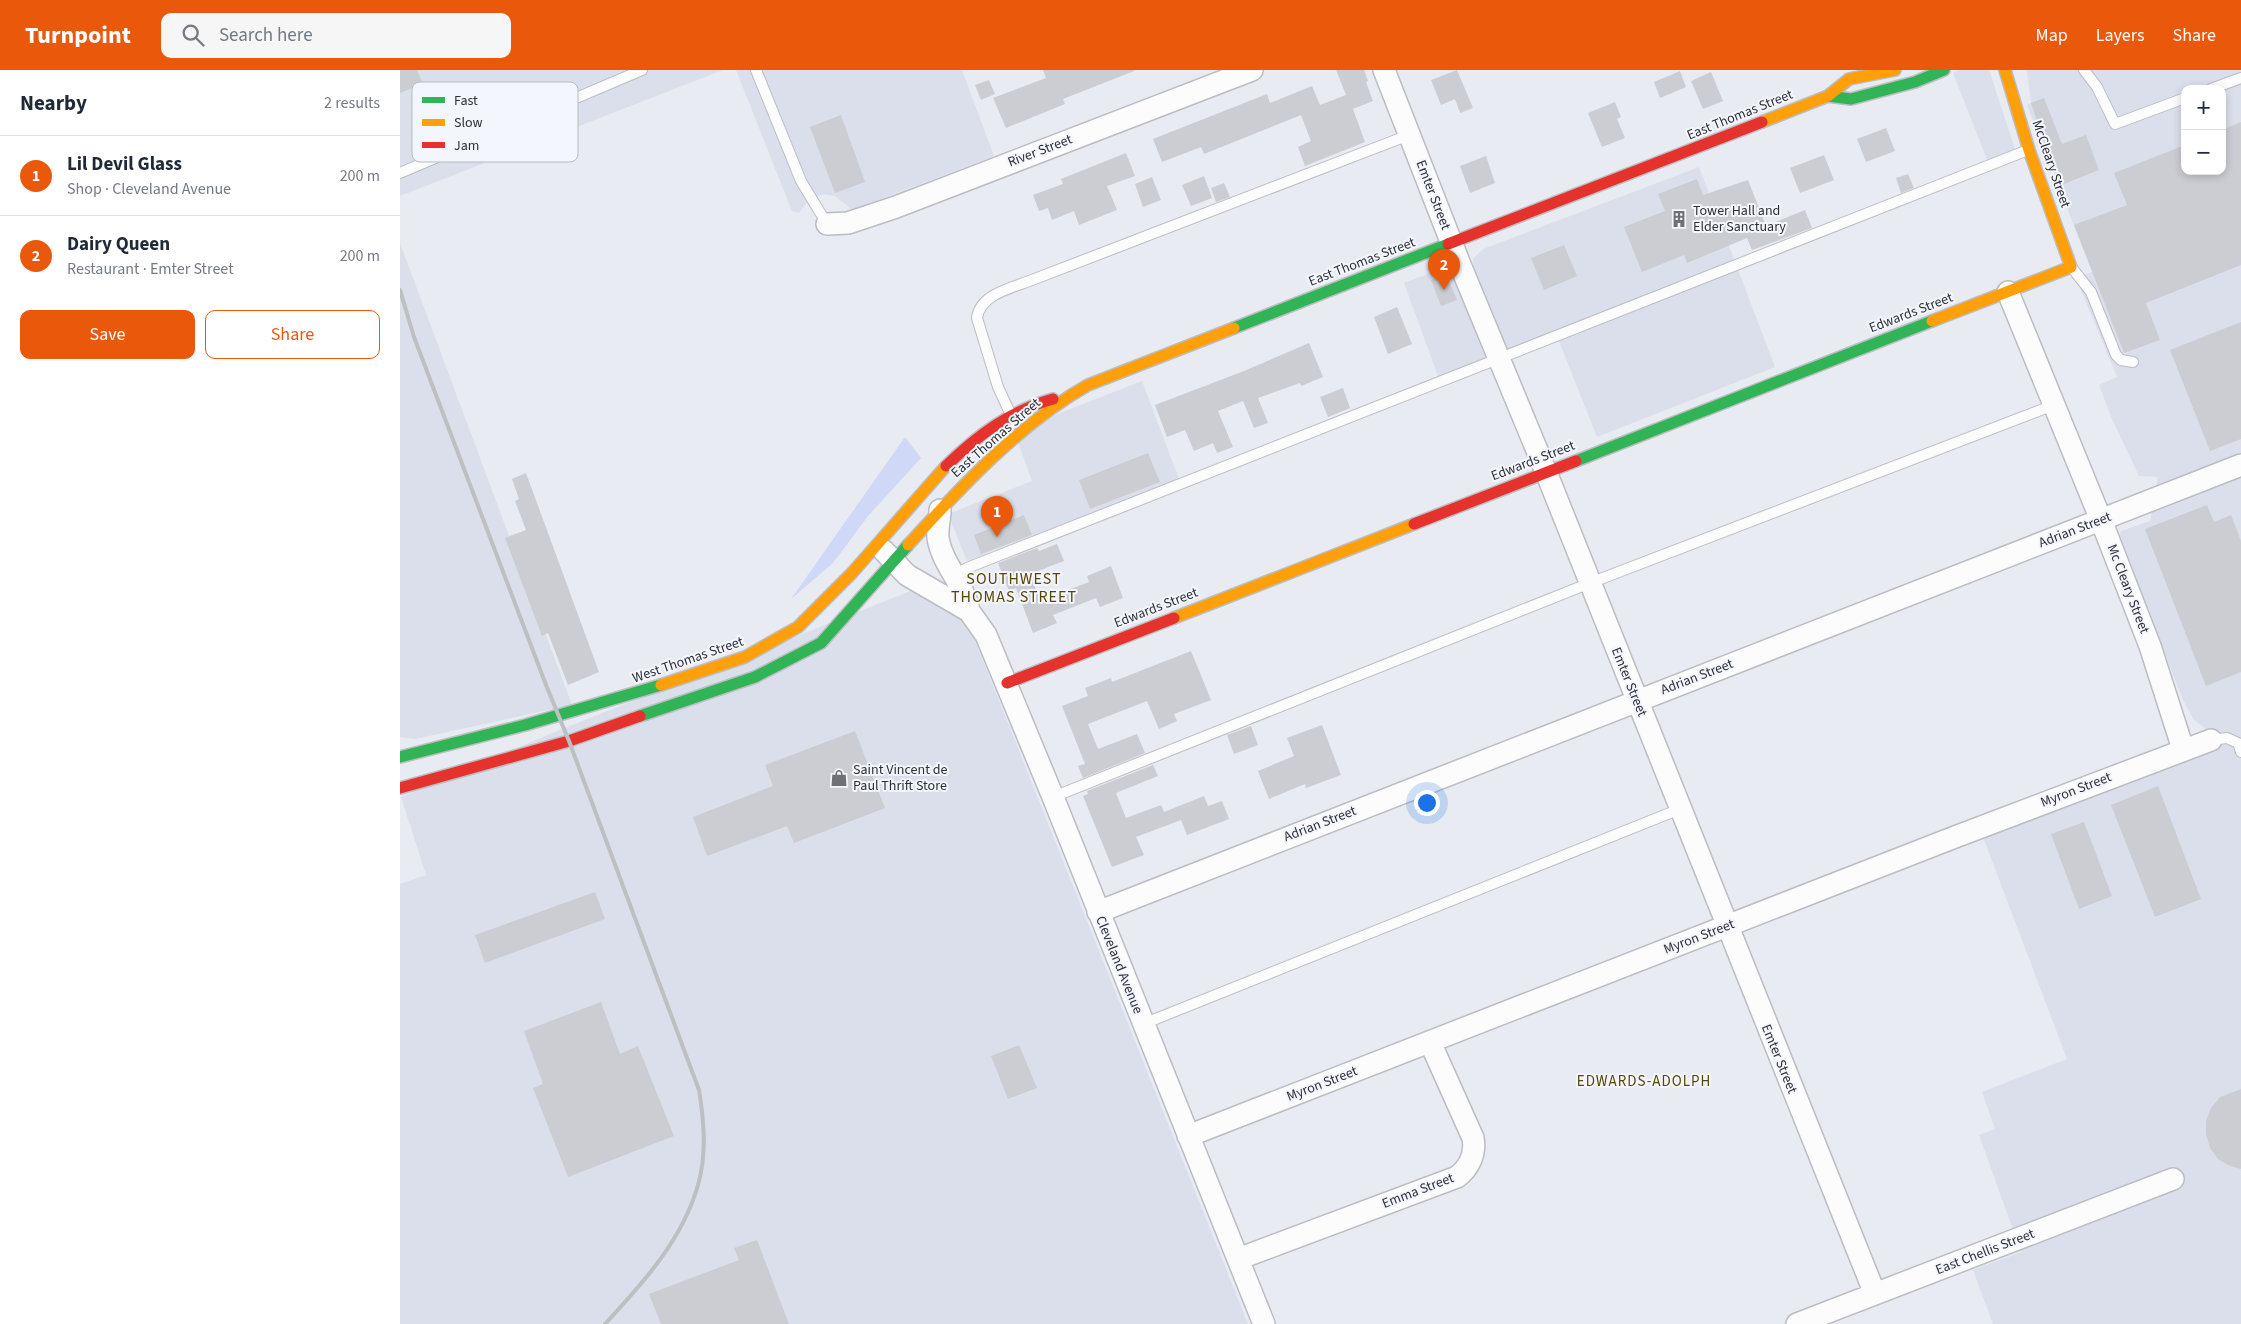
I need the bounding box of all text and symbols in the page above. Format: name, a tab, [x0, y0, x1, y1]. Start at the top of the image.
search box	[161, 13, 511, 58]
text: Turnpoint	[25, 18, 131, 53]
icon: search	[179, 21, 207, 49]
text: Search here	[219, 22, 313, 49]
text: Map	[2036, 23, 2068, 48]
text: Layers	[2096, 23, 2145, 48]
text: Share	[2173, 23, 2216, 48]
legend	[412, 82, 578, 162]
street label: East Thomas Street	[1684, 85, 1796, 145]
map controls	[2181, 85, 2226, 175]
button: +	[2181, 85, 2226, 130]
text: Nearby	[20, 88, 87, 118]
text: Fast	[454, 91, 478, 111]
text: 2 results	[324, 92, 380, 114]
text: Slow	[454, 113, 483, 133]
street label: McCleary Street	[2027, 117, 2075, 211]
street label: River Street	[1005, 129, 1075, 172]
button: −	[2181, 130, 2226, 175]
text: Jam	[454, 136, 479, 156]
text: Lil Devil Glass	[67, 151, 182, 178]
street label: Emter Street	[1411, 157, 1456, 233]
text: 1	[32, 165, 40, 187]
text: 200 m	[340, 165, 380, 187]
text: Shop · Cleveland Avenue	[67, 178, 231, 200]
place label: Tower Hall and Elder Sanctuary	[1693, 201, 1786, 237]
building icon: Tower Hall and Elder Sanctuary	[1669, 209, 1689, 229]
text: Dairy Queen	[67, 231, 170, 258]
street label: East Thomas Street	[1306, 232, 1418, 292]
text: 2	[32, 245, 40, 267]
text: 200 m	[340, 245, 380, 267]
pin: 2	[1428, 249, 1460, 290]
text: Restaurant · Emter Street	[67, 258, 234, 280]
street label: Edwards Street	[1866, 288, 1956, 338]
button: Save	[20, 310, 195, 359]
button: Share	[205, 310, 380, 359]
street label: East Thomas Street	[947, 393, 1045, 483]
street label: Edwards Street	[1488, 436, 1578, 486]
pin: 1	[981, 496, 1013, 537]
street label: Adrian Street	[2036, 507, 2114, 553]
street label: Mc Cleary Street	[2102, 541, 2154, 637]
district label: SOUTHWEST THOMAS STREET	[951, 568, 1077, 608]
street label: Edwards Street	[1111, 583, 1201, 633]
street label: West Thomas Street	[630, 632, 746, 688]
street label: Emter Street	[1606, 644, 1652, 720]
street label: Adrian Street	[1658, 654, 1736, 700]
place label: Saint Vincent de Paul Thrift Store	[853, 760, 947, 796]
street label: Myron Street	[2038, 767, 2115, 813]
shop icon: Saint Vincent de Paul Thrift Store	[829, 768, 849, 788]
your location	[1414, 790, 1440, 816]
street label: Adrian Street	[1281, 801, 1359, 847]
street label: Cleveland Avenue	[1090, 913, 1148, 1017]
street label: Myron Street	[1661, 914, 1738, 960]
street label: Emter Street	[1756, 1021, 1802, 1097]
street label: Myron Street	[1284, 1061, 1361, 1107]
district label: EDWARDS-ADOLPH	[1577, 1071, 1711, 1092]
street label: Emma Street	[1379, 1168, 1457, 1214]
street label: East Chellis Street	[1933, 1224, 2038, 1280]

